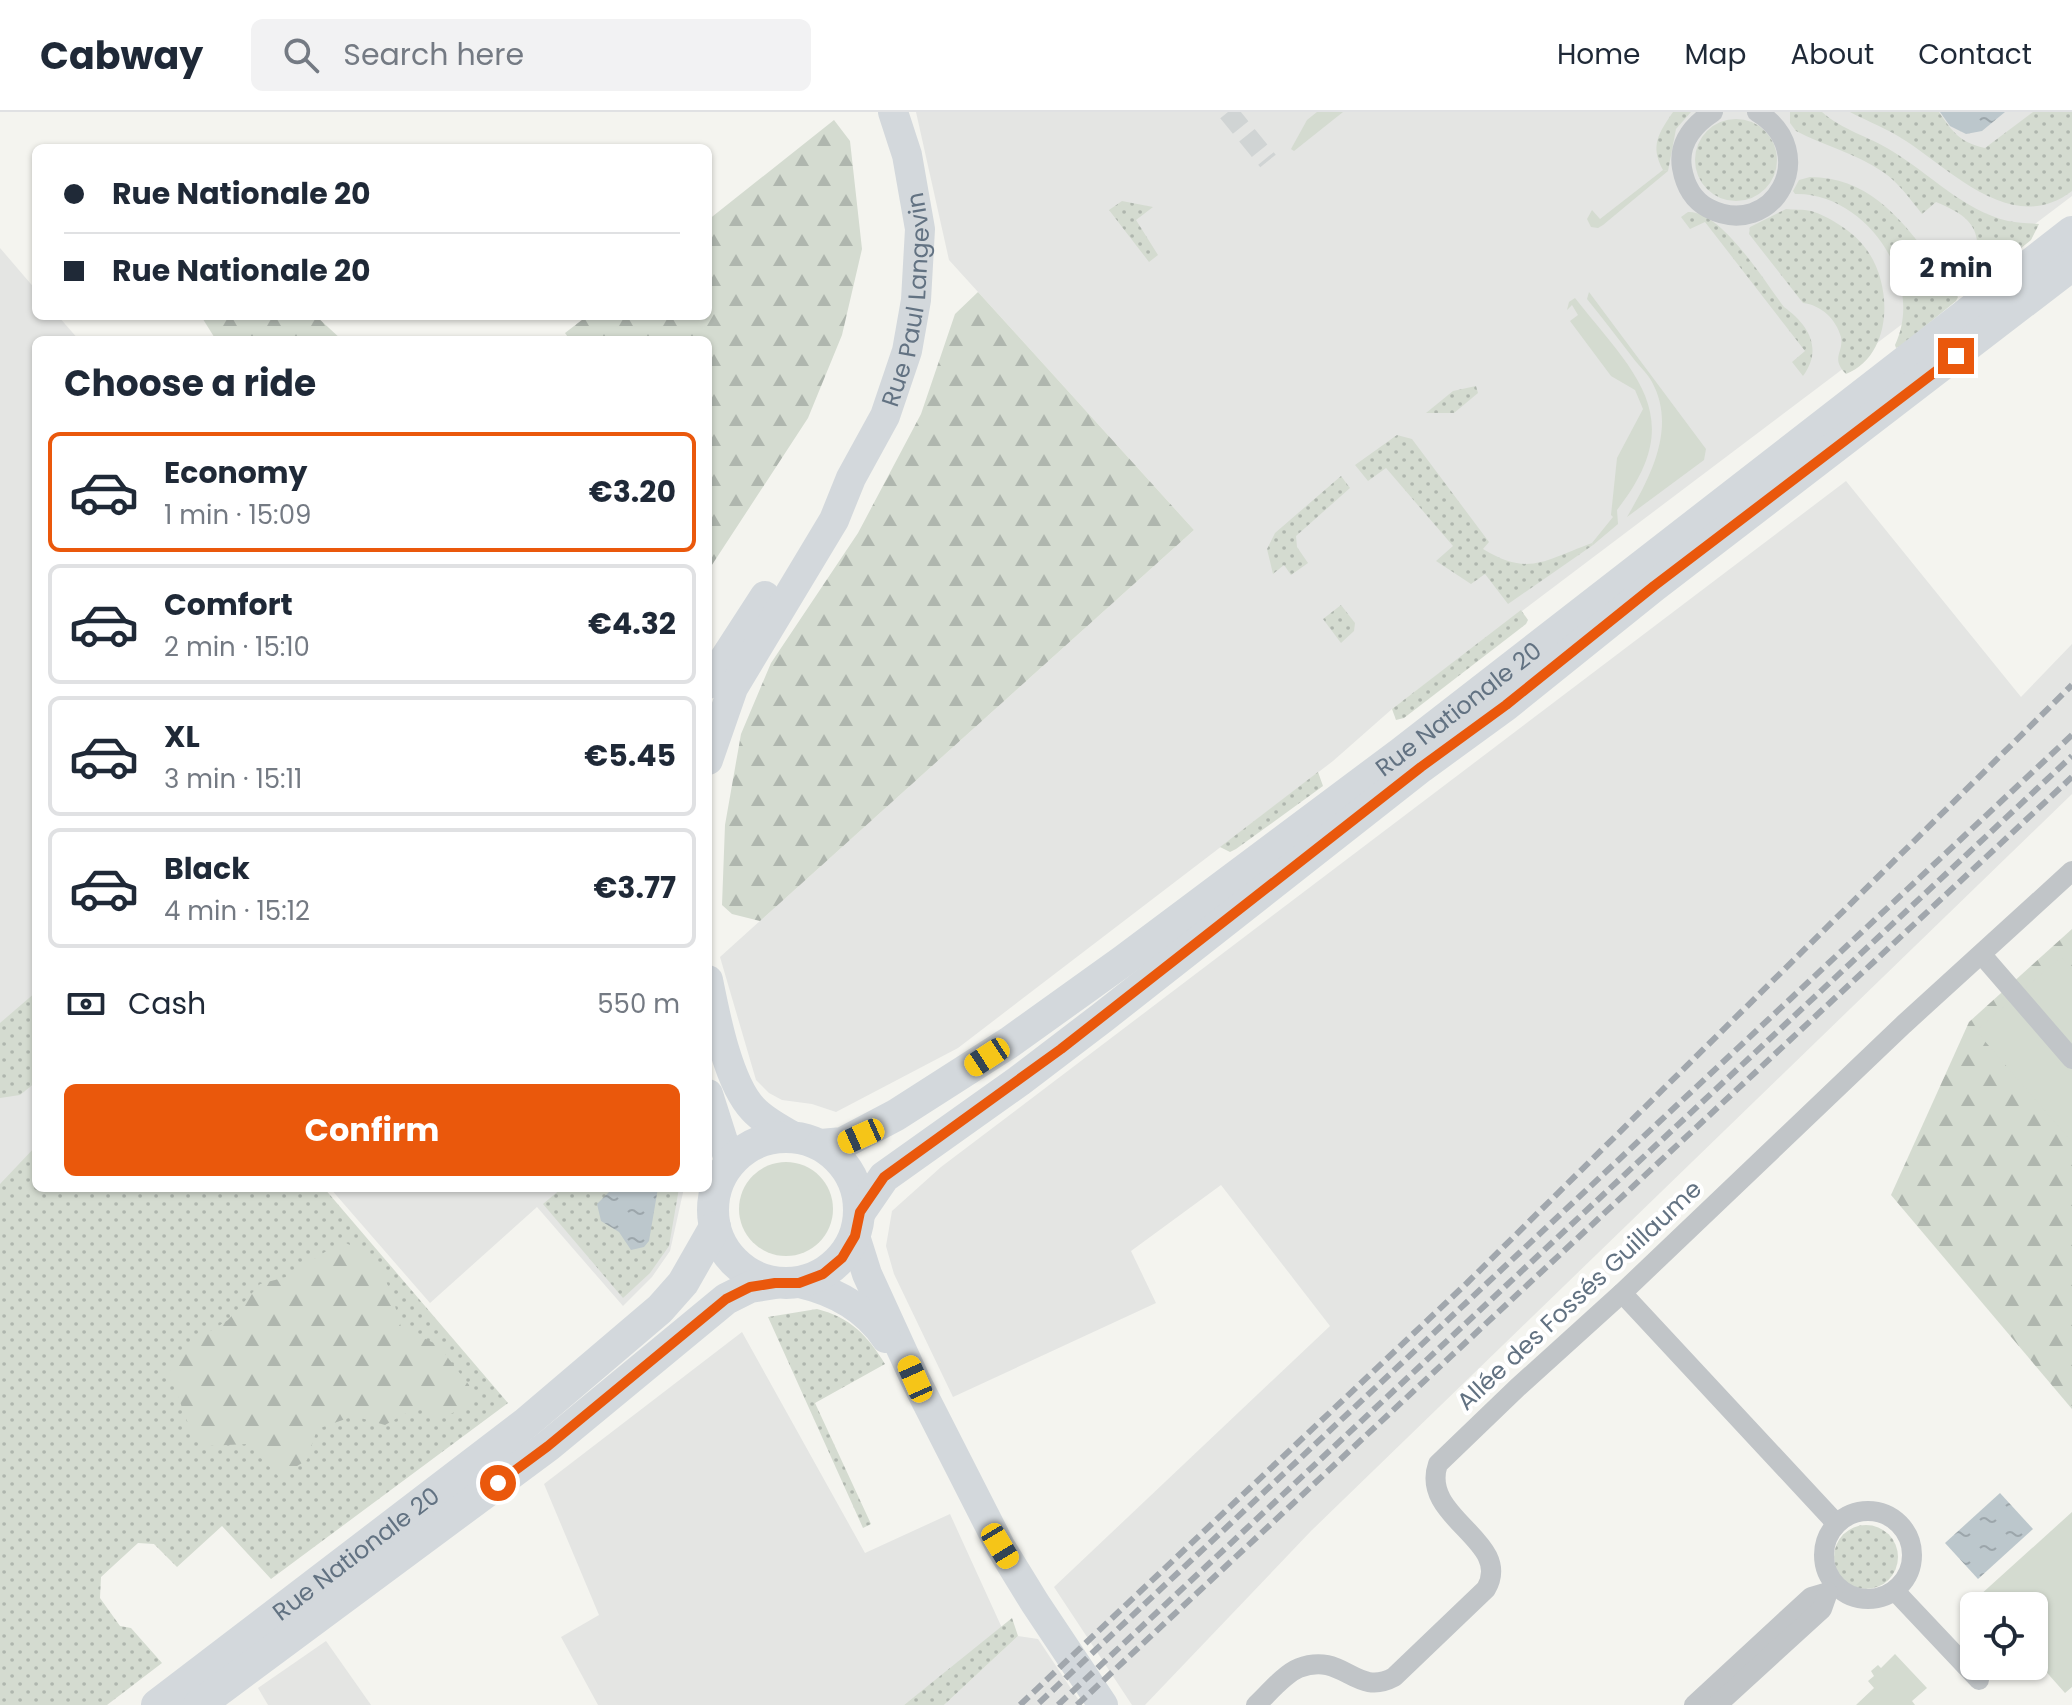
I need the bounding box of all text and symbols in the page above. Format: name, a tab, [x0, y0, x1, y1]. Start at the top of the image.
search box	[251, 19, 811, 91]
text: Cabway	[40, 29, 203, 82]
icon: search	[279, 33, 323, 77]
text: Search here	[343, 33, 524, 76]
text: Home	[1557, 35, 1640, 74]
text: Map	[1684, 35, 1746, 74]
text: About	[1790, 35, 1874, 74]
text: Contact	[1918, 35, 2032, 74]
text: Rue Nationale 20	[112, 172, 371, 215]
street label: Rue Paul Langevin	[873, 190, 937, 411]
callout: 2 min	[1890, 240, 2022, 296]
text: Rue Nationale 20	[112, 249, 371, 292]
text: 2 min	[1919, 250, 1993, 286]
route end	[1938, 338, 1974, 374]
text: Choose a ride	[64, 358, 316, 409]
text: Economy	[164, 451, 308, 494]
icon: car	[68, 456, 140, 528]
text: €3.20	[589, 470, 676, 513]
text: 1 min · 15:09	[164, 497, 311, 533]
text: Comfort	[164, 583, 293, 626]
icon: car	[68, 588, 140, 660]
text: €4.32	[588, 602, 676, 645]
text: 2 min · 15:10	[164, 629, 310, 665]
street label: Rue Nationale 20	[1368, 634, 1548, 783]
text: XL	[164, 715, 200, 758]
icon: car	[68, 720, 140, 792]
text: €5.45	[584, 734, 676, 777]
text: 3 min · 15:11	[164, 761, 302, 797]
text: Black	[164, 847, 250, 890]
icon: car	[68, 852, 140, 924]
text: €3.77	[593, 866, 676, 909]
text: 4 min · 15:12	[164, 893, 310, 929]
icon: cash	[64, 982, 108, 1026]
text: Cash	[128, 982, 206, 1025]
text: 550 m	[597, 986, 680, 1022]
car	[960, 1034, 1014, 1080]
button: Confirm	[64, 1084, 680, 1176]
car	[834, 1115, 888, 1157]
street label: Allée des Fossés Guillaume	[1449, 1173, 1709, 1417]
car	[894, 1352, 936, 1406]
route start	[480, 1465, 516, 1501]
street label: Rue Nationale 20	[265, 1479, 446, 1628]
car	[977, 1519, 1023, 1573]
map controls	[1960, 1592, 2048, 1680]
button: locate	[1960, 1592, 2048, 1680]

